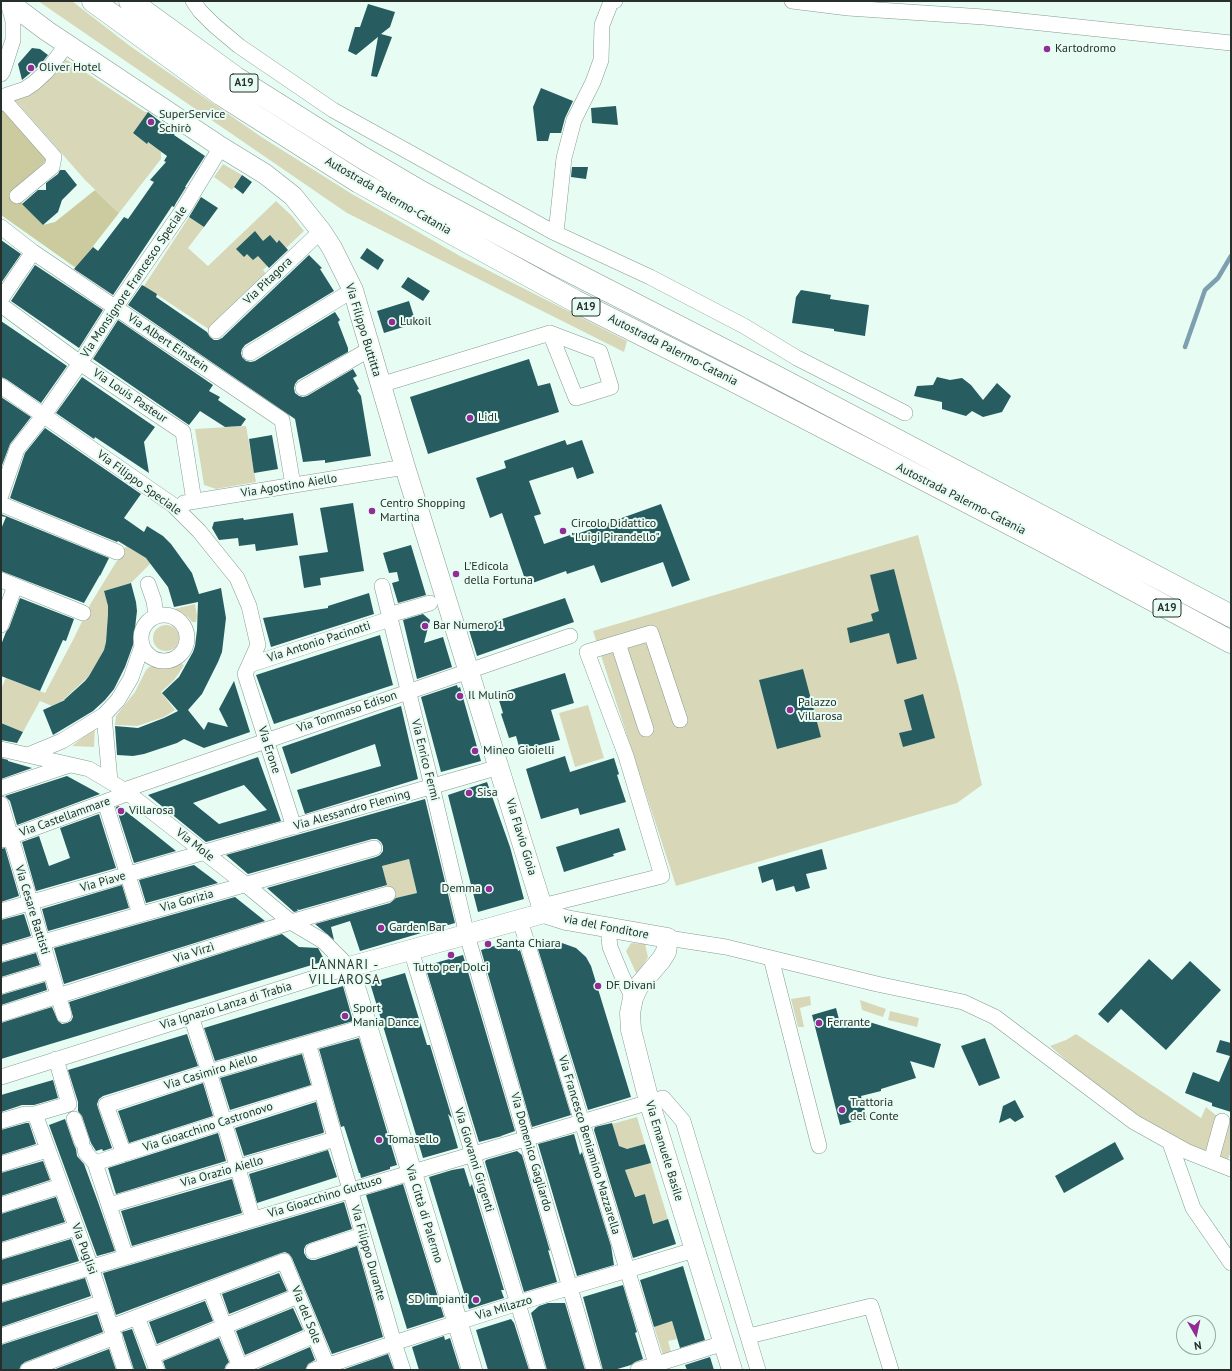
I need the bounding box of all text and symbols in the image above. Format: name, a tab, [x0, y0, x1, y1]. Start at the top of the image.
place label: Kartodromo	[1055, 42, 1116, 56]
marker: Kartodromo	[1042, 44, 1052, 54]
place label: Oliver Hotel	[39, 61, 101, 75]
marker: Oliver Hotel	[26, 63, 36, 73]
road number: A19	[230, 74, 258, 92]
place label: SuperService Schirò	[159, 108, 225, 136]
marker: SuperService Schirò	[146, 117, 156, 127]
street label: Autostrada Palermo-Catania	[322, 154, 454, 238]
street label: Via Monsignore Francesco Speciale	[78, 204, 190, 360]
street label: Via Pitagora	[241, 254, 295, 308]
street label: Via Filippo Buttitta	[342, 282, 384, 378]
road number: A19	[572, 298, 600, 316]
street label: Via Albert Einstein	[125, 310, 211, 376]
street label: Autostrada Palermo-Catania	[606, 311, 740, 389]
place label: Lukoil	[400, 315, 431, 329]
marker: Lukoil	[387, 317, 397, 327]
street label: Via Louis Pasteur	[90, 366, 170, 426]
place label: Lidl	[478, 411, 497, 425]
marker: Lidl	[465, 413, 475, 423]
street label: Via Filippo Speciale	[94, 448, 184, 518]
street label: Autostrada Palermo-Catania	[894, 460, 1028, 538]
street label: Via Agostino Aiello	[240, 471, 338, 501]
place label: Centro Shopping Martina	[380, 497, 465, 525]
marker: Centro Shopping Martina	[367, 506, 377, 516]
place label: Circolo Didattico "Luigi Pirandello"	[571, 517, 659, 545]
marker: Circolo Didattico "Luigi Pirandello"	[558, 526, 568, 536]
place label: L'Edicola della Fortuna	[464, 560, 533, 588]
marker: L'Edicola della Fortuna	[451, 569, 461, 579]
road number: A19	[1153, 599, 1181, 617]
street label: Via Antonio Pacinotti	[266, 619, 372, 665]
place label: Bar Numero 1	[433, 619, 504, 633]
marker: Bar Numero 1	[420, 621, 430, 631]
street label: Via Tommaso Edison	[295, 688, 399, 736]
place label: Il Mulino	[468, 689, 514, 703]
marker: Il Mulino	[455, 691, 465, 701]
place label: Palazzo Villarosa	[798, 696, 843, 724]
marker: Palazzo Villarosa	[785, 705, 795, 715]
street label: Via Enrico Fermi	[408, 718, 442, 802]
street label: Via Erone	[255, 725, 283, 775]
place label: Mineo Gioielli	[483, 744, 554, 758]
marker: Mineo Gioielli	[470, 746, 480, 756]
street label: Via Alessandro Fleming	[292, 786, 412, 834]
place label: Sisa	[477, 786, 498, 800]
marker: Sisa	[464, 788, 474, 798]
street label: Via Castellammare	[18, 794, 112, 840]
street label: Via Flavio Gioia	[502, 797, 540, 877]
place label: Villarosa	[129, 804, 174, 818]
marker: Villarosa	[116, 806, 126, 816]
street label: Via Mole	[173, 826, 217, 864]
street label: Via Cesare Battisti	[12, 864, 52, 956]
street label: Via Piave	[79, 869, 127, 895]
place label: Demma	[442, 882, 481, 896]
marker: Demma	[484, 884, 494, 894]
street label: Via Gorizia	[159, 887, 215, 915]
street label: via del Fonditore	[562, 912, 650, 942]
place label: Garden Bar	[389, 921, 446, 935]
marker: Garden Bar	[376, 923, 386, 933]
place label: Santa Chiara	[496, 937, 561, 951]
marker: Santa Chiara	[483, 939, 493, 949]
street label: Via Virzì	[172, 940, 216, 966]
marker: Tutto per Dolci	[446, 950, 456, 960]
district label: LANNARI - VILLAROSA	[309, 957, 381, 988]
place label: Tutto per Dolci	[413, 961, 489, 975]
street label: Via Ignazio Lanza di Trabia	[158, 979, 294, 1033]
place label: DF Divani	[606, 979, 656, 993]
marker: DF Divani	[593, 981, 603, 991]
place label: Sport Mania Dance	[353, 1002, 419, 1030]
marker: Sport Mania Dance	[340, 1011, 350, 1021]
place label: Ferrante	[827, 1016, 870, 1030]
marker: Ferrante	[814, 1018, 824, 1028]
street label: Via Casimiro Aiello	[163, 1051, 259, 1093]
street label: Via Francesco Beniamino Mazzarella	[555, 1054, 623, 1236]
street label: Via Domenico Gagliardo	[507, 1091, 555, 1213]
place label: Trattoria del Conte	[850, 1096, 899, 1124]
street label: Via Gioacchino Castronovo	[141, 1099, 275, 1155]
street label: Via Emanuele Basile	[642, 1099, 686, 1203]
marker: Trattoria del Conte	[837, 1105, 847, 1115]
street label: Via Giovanni Girgenti	[451, 1106, 497, 1214]
place label: Tomasello	[387, 1133, 439, 1147]
marker: Tomasello	[374, 1135, 384, 1145]
street label: Via Orazio Aiello	[179, 1153, 265, 1191]
street label: Via Città di Palermo	[402, 1163, 446, 1265]
street label: Via Gioacchino Guttuso	[266, 1173, 384, 1221]
street label: Via Filippo Durante	[347, 1203, 389, 1303]
street label: Via Puglisi	[68, 1221, 100, 1277]
street label: Via del Sole	[288, 1284, 324, 1346]
place label: SD impianti	[408, 1293, 468, 1307]
street label: Via Milazzo	[474, 1293, 534, 1323]
marker: SD impianti	[471, 1295, 481, 1305]
north arrow	[1176, 1315, 1216, 1355]
text: N	[1193, 1338, 1202, 1353]

